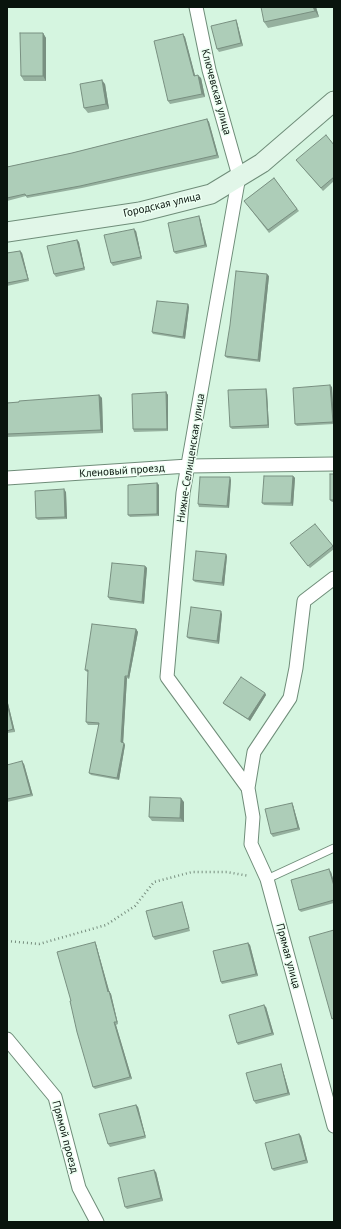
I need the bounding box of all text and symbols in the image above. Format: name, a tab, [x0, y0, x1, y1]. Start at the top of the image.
street label: Ключевская улица	[198, 48, 234, 136]
street label: Городская улица	[122, 190, 202, 220]
street label: Нижне-Селищенская улица	[174, 392, 208, 524]
street label: Кленовый проезд	[79, 461, 165, 481]
street label: Прямая улица	[273, 922, 303, 990]
street label: Прямой проезд	[49, 1099, 81, 1175]

